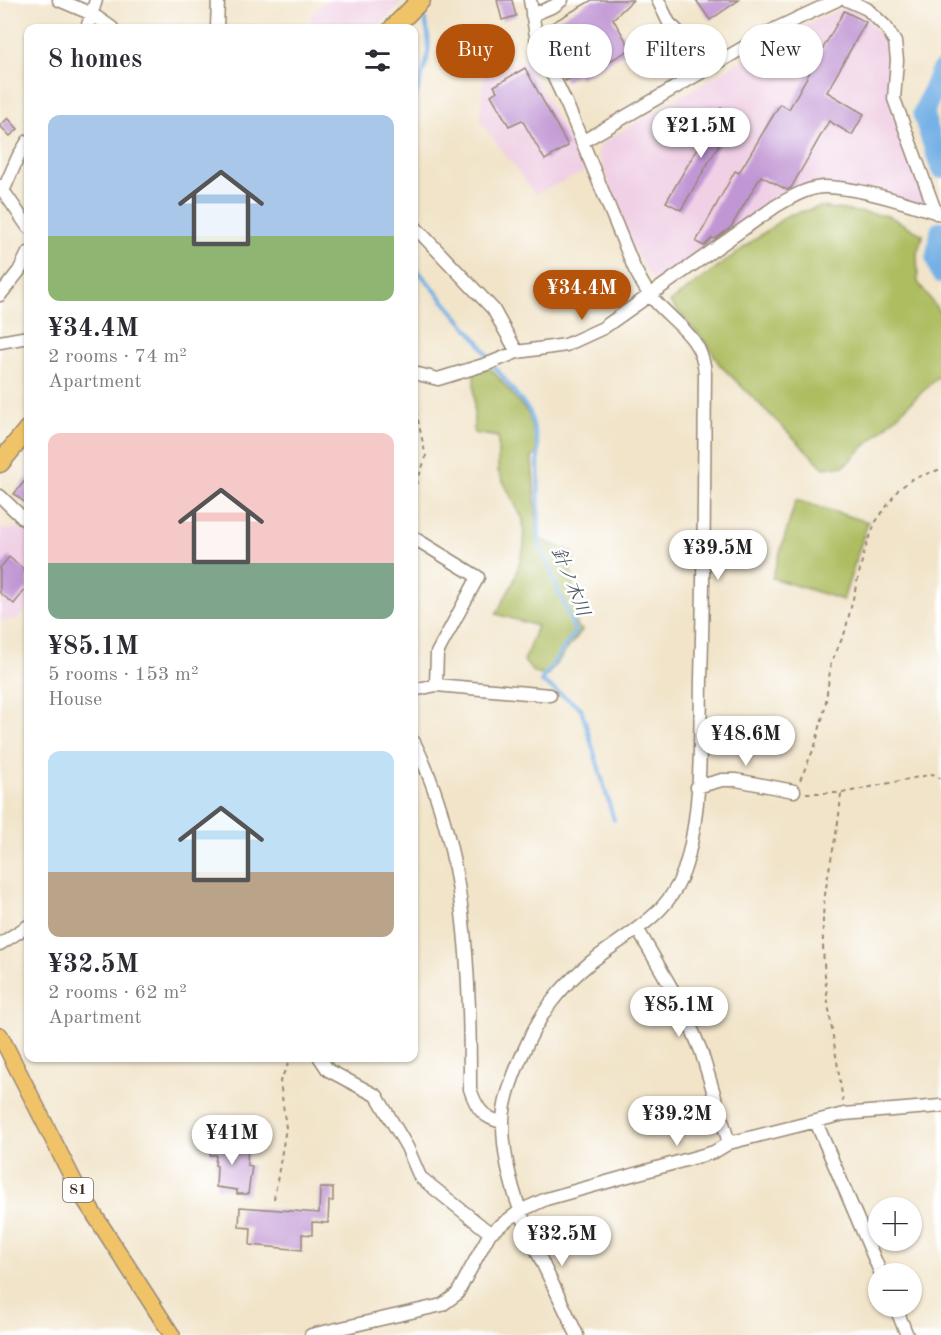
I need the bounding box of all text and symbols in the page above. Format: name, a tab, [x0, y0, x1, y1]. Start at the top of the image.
chip: Buy	[436, 24, 515, 78]
chip: Rent	[527, 24, 612, 78]
chip: Filters	[624, 24, 727, 78]
chip: New	[739, 24, 823, 78]
icon: filters	[361, 44, 394, 77]
text: 8 homes	[48, 47, 142, 73]
pin: ¥21.5M	[652, 108, 750, 159]
text: ¥21.5M	[666, 117, 736, 137]
icon: home	[167, 154, 275, 262]
pin: ¥34.4M	[533, 270, 631, 321]
text: ¥34.4M	[547, 279, 617, 299]
text: ¥34.4M	[48, 316, 139, 342]
text: 2 rooms · 74 m²	[48, 347, 187, 367]
text: Apartment	[48, 372, 142, 392]
icon: home	[167, 472, 275, 580]
pin: ¥39.5M	[669, 530, 767, 581]
text: ¥39.5M	[683, 539, 753, 559]
water label: 針ノ木川	[548, 545, 594, 621]
text: ¥85.1M	[48, 634, 139, 660]
text: 5 rooms · 153 m²	[48, 665, 198, 685]
text: House	[48, 690, 102, 710]
pin: ¥48.6M	[697, 716, 795, 767]
text: ¥48.6M	[711, 725, 781, 745]
icon: home	[167, 790, 275, 898]
text: ¥32.5M	[48, 952, 139, 978]
text: 2 rooms · 62 m²	[48, 983, 187, 1003]
pin: ¥85.1M	[630, 987, 728, 1038]
text: ¥85.1M	[644, 996, 714, 1016]
text: Apartment	[48, 1008, 142, 1028]
pin: ¥39.2M	[628, 1096, 726, 1147]
text: ¥39.2M	[642, 1105, 712, 1125]
pin: ¥41M	[196, 1115, 268, 1166]
text: ¥41M	[206, 1124, 258, 1144]
road number: 81	[63, 1178, 93, 1202]
map controls	[868, 1197, 922, 1317]
button: +	[868, 1197, 922, 1251]
pin: ¥32.5M	[513, 1216, 611, 1267]
text: ¥32.5M	[527, 1225, 597, 1245]
button: −	[868, 1263, 922, 1317]

